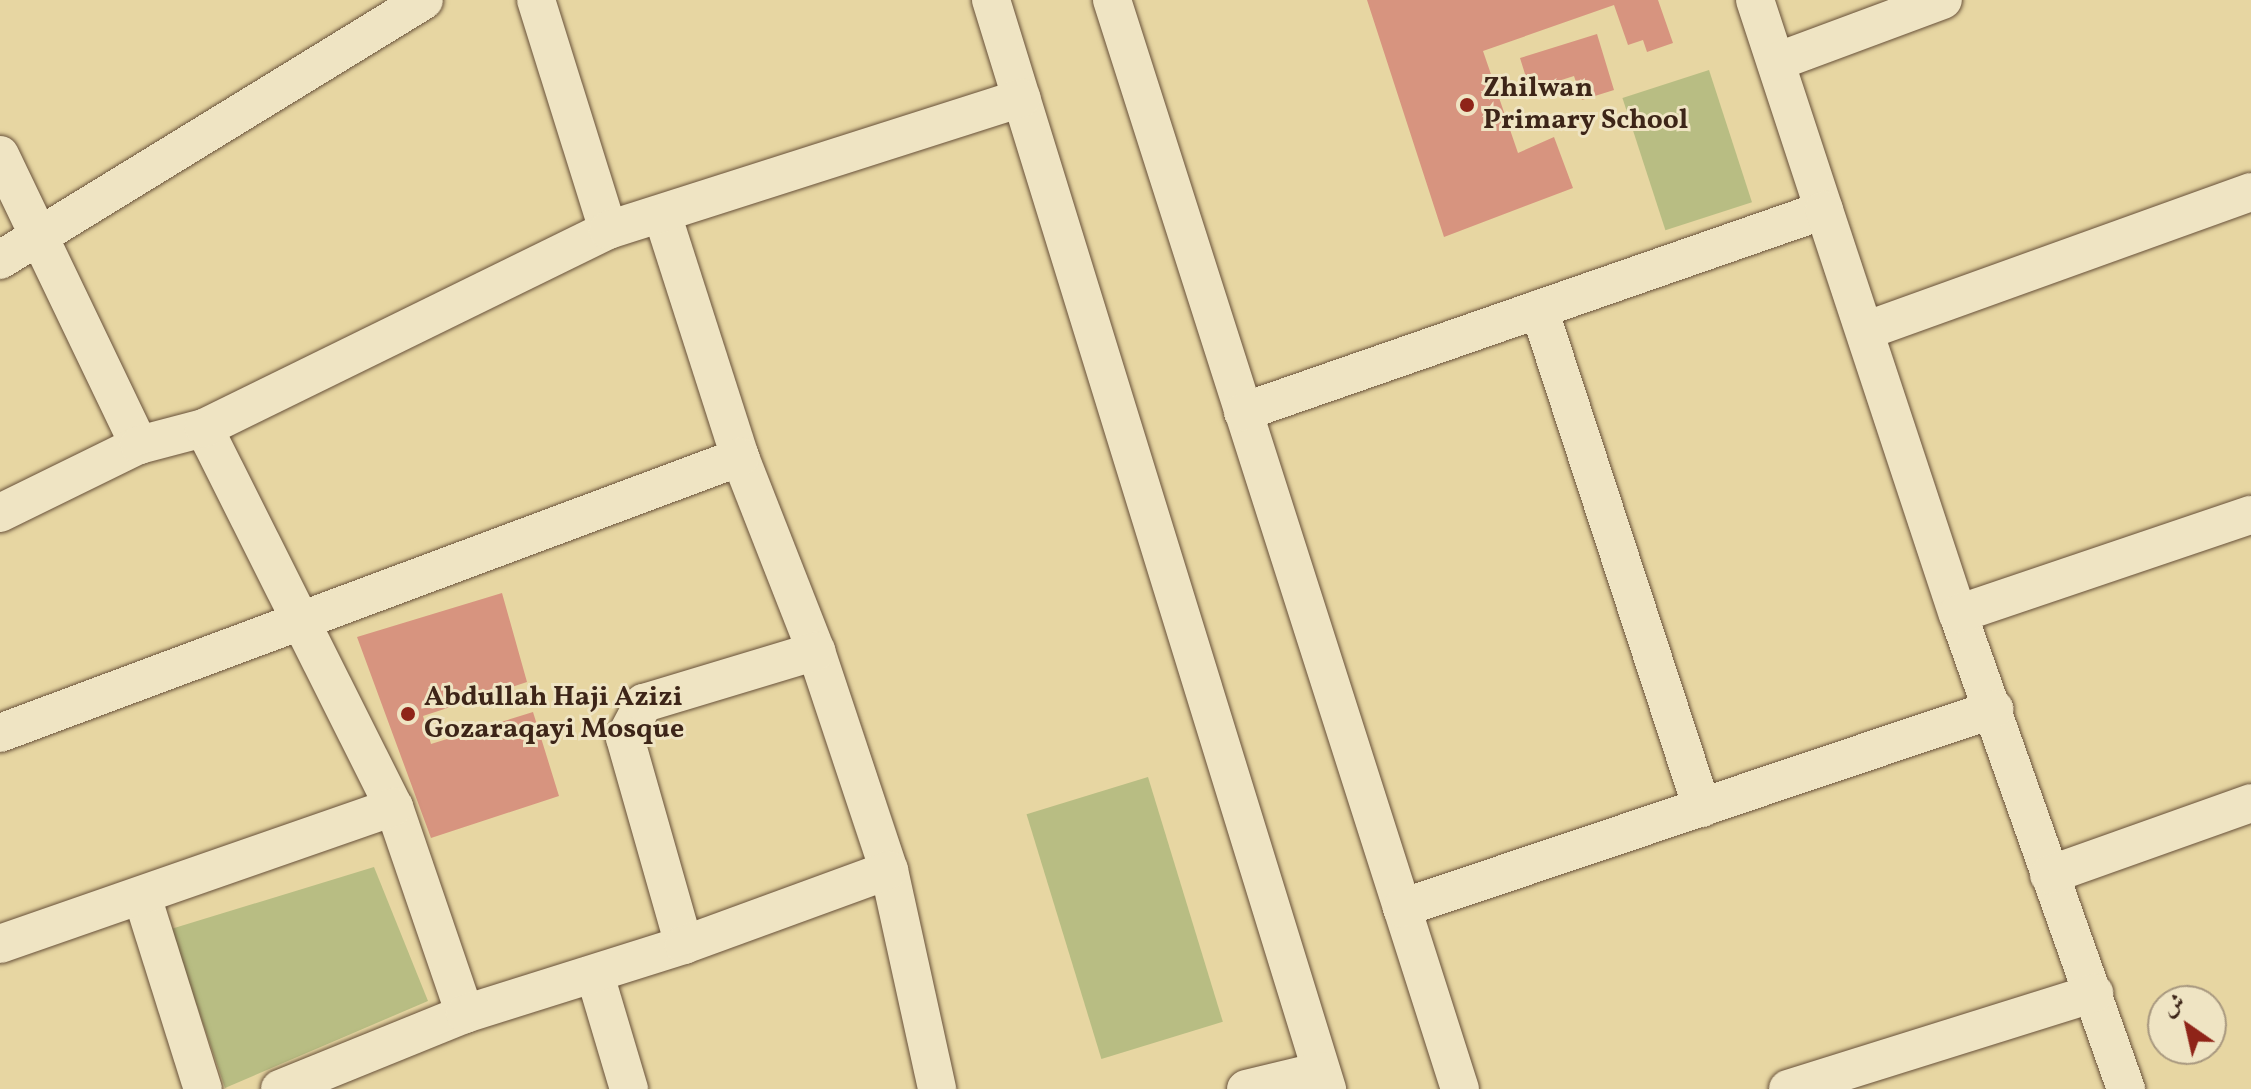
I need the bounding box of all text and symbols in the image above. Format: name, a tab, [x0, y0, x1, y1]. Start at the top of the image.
place label: Zhilwan Primary School	[1483, 72, 1689, 138]
marker: Zhilwan Primary School	[1458, 96, 1476, 114]
place label: Abdullah Haji Azizi Gozaraqayi Mosque	[424, 681, 684, 747]
marker: Abdullah Haji Azizi Gozaraqayi Mosque	[399, 705, 417, 723]
north arrow	[2147, 985, 2227, 1065]
text: ش	[2157, 987, 2192, 1025]

